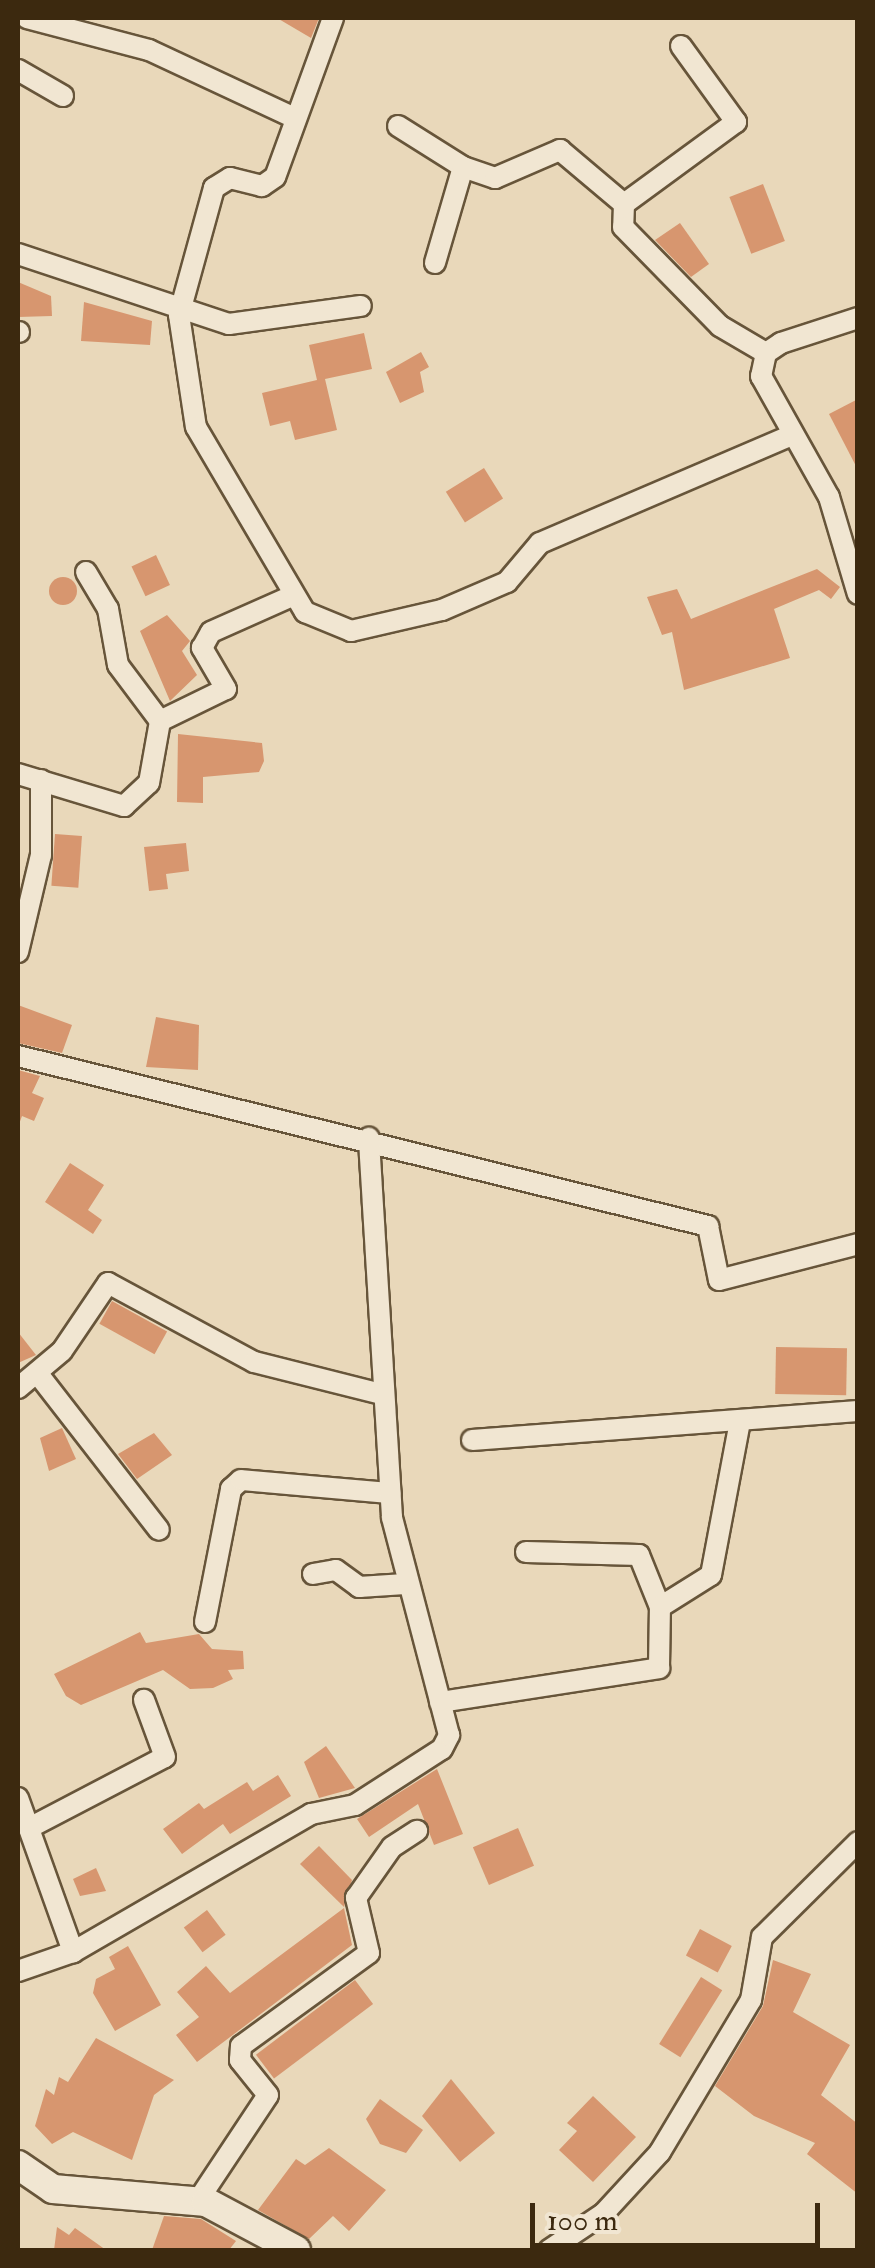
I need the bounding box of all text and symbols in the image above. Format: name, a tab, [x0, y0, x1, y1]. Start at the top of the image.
scale bar	[535, 2183, 825, 2245]
text: 100 m	[547, 2202, 618, 2239]

